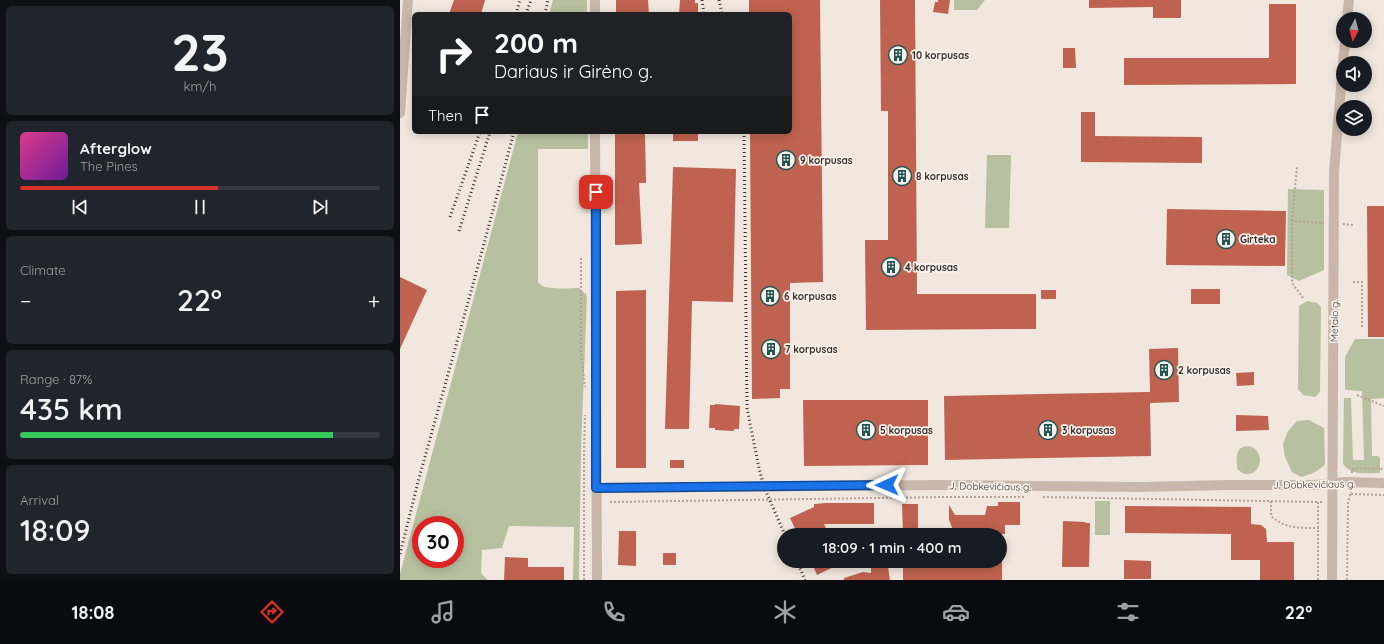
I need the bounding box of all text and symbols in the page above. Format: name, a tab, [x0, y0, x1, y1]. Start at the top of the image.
north arrow	[1336, 12, 1372, 48]
map controls	[1336, 12, 1372, 136]
text: 23	[171, 19, 229, 84]
text: 200 m	[494, 25, 578, 60]
icon: right	[428, 28, 480, 80]
building icon: 10 korpusas	[887, 44, 909, 66]
place label: 10 korpusas	[912, 49, 969, 62]
button: sound	[1336, 56, 1372, 92]
text: Dariaus ir Girėno g.	[494, 60, 652, 83]
text: km/h	[184, 78, 216, 94]
button: layers	[1336, 100, 1372, 136]
icon: arrive	[471, 104, 493, 126]
text: Then	[428, 106, 463, 125]
text: Afterglow	[80, 139, 152, 158]
building icon: 9 korpusas	[775, 149, 797, 171]
place label: 9 korpusas	[800, 154, 853, 167]
text: The Pines	[80, 158, 138, 174]
building icon: 8 korpusas	[891, 165, 913, 187]
place label: 8 korpusas	[916, 170, 969, 183]
pin	[579, 175, 613, 209]
icon: arrive	[585, 181, 607, 203]
icon: previous	[69, 196, 91, 218]
icon: pause	[189, 196, 211, 218]
icon: next	[309, 196, 331, 218]
building icon: Girteka	[1215, 228, 1237, 250]
place label: Girteka	[1240, 233, 1276, 246]
building icon: 4 korpusas	[880, 256, 902, 278]
place label: 4 korpusas	[905, 261, 958, 274]
text: Climate	[20, 262, 66, 278]
text: 22°	[177, 281, 222, 319]
building icon: 6 korpusas	[759, 285, 781, 307]
text: −	[20, 287, 31, 315]
text: +	[368, 287, 380, 315]
place label: 6 korpusas	[784, 290, 837, 303]
street label: Metalo g.	[1328, 300, 1341, 342]
building icon: 7 korpusas	[760, 338, 782, 360]
place label: 7 korpusas	[785, 343, 838, 356]
building icon: 2 korpusas	[1153, 359, 1175, 381]
place label: 2 korpusas	[1178, 364, 1231, 377]
text: Range · 87%	[20, 371, 92, 387]
text: 435 km	[20, 390, 123, 428]
building icon: 5 korpusas	[855, 419, 877, 441]
building icon: 3 korpusas	[1037, 419, 1059, 441]
place label: 5 korpusas	[880, 424, 933, 437]
place label: 3 korpusas	[1062, 424, 1115, 437]
position arrow	[866, 464, 908, 506]
street label: J. Dobkevičiaus g.	[1273, 477, 1355, 492]
street label: J. Dobkevičiaus g.	[949, 479, 1031, 494]
text: Arrival	[20, 492, 59, 508]
text: 18:09	[20, 511, 90, 549]
speed limit sign: 30	[412, 516, 464, 568]
text: 18:09 · 1 min · 400 m	[823, 538, 961, 557]
icon: directions	[258, 598, 286, 626]
icon: music	[429, 598, 457, 626]
icon: phone	[600, 598, 628, 626]
icon: climate	[771, 598, 799, 626]
icon: car	[942, 598, 970, 626]
icon: filters	[1114, 598, 1142, 626]
text: 18:08	[72, 601, 114, 624]
text: 22°	[1285, 601, 1312, 624]

